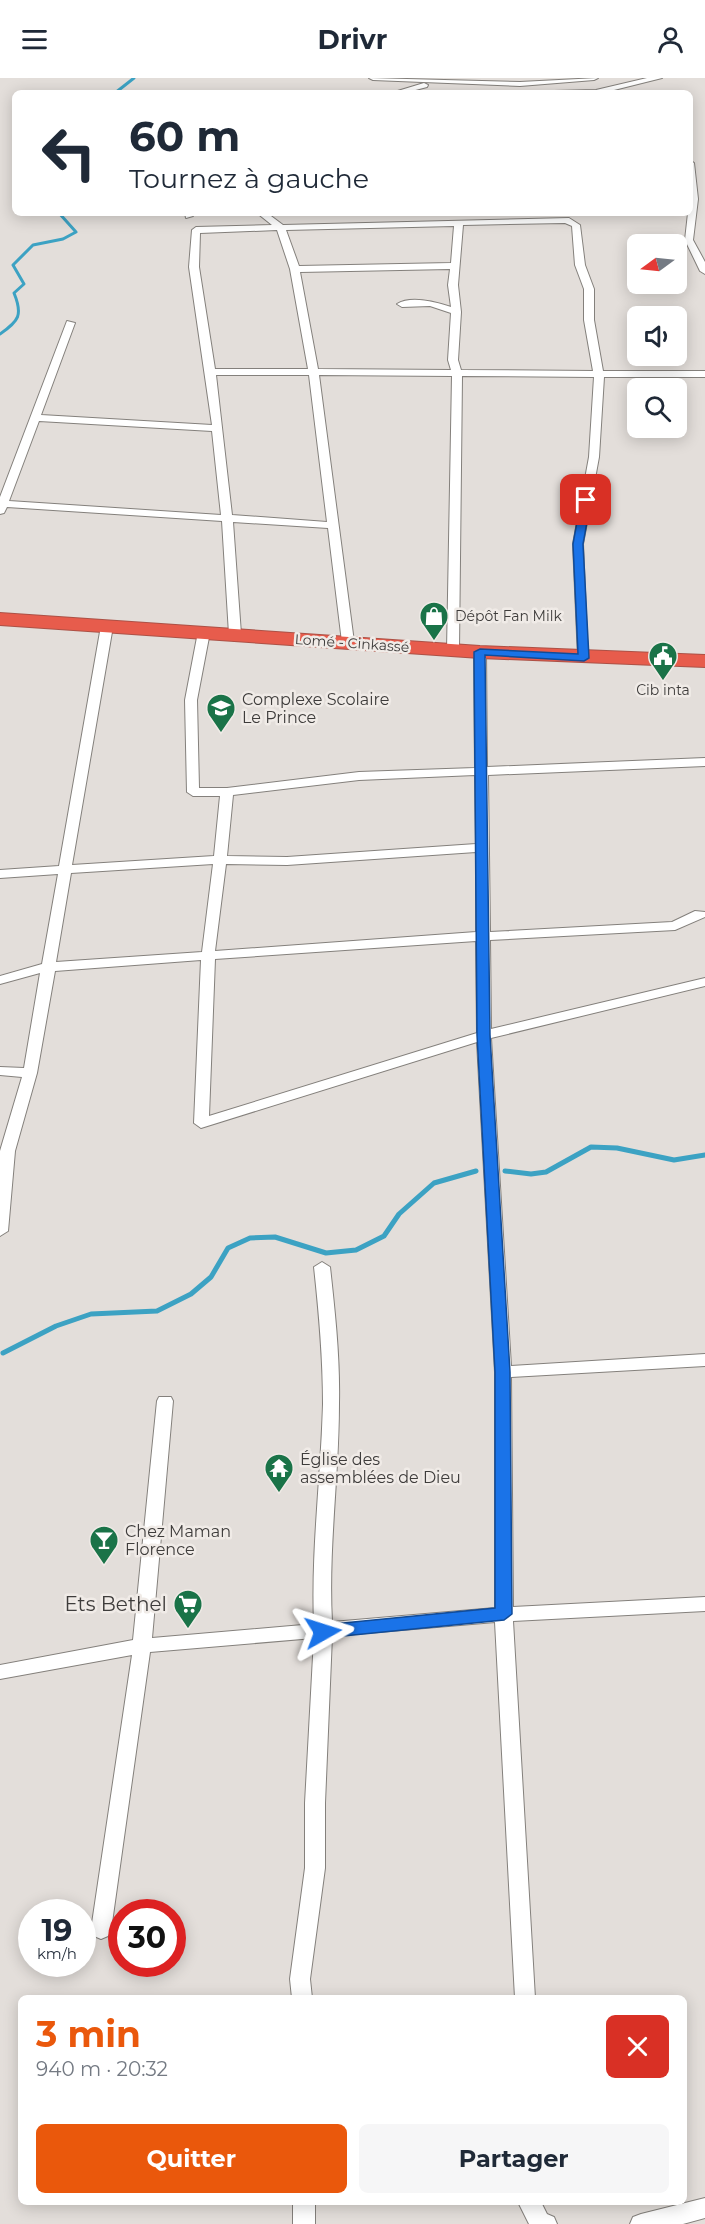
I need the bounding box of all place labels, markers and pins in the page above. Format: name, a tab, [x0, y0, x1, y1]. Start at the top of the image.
pin	[560, 474, 611, 525]
shop icon: Dépôt Fan Milk	[418, 600, 450, 642]
place label: Dépôt Fan Milk	[455, 607, 563, 625]
public building icon: Cib inta	[647, 640, 679, 682]
place label: Cib inta	[636, 681, 690, 699]
place label: Complexe Scolaire Le Prince	[242, 690, 389, 727]
school or university icon: Complexe Scolaire Le Prince	[205, 692, 237, 734]
place label: Église des assemblées de Dieu	[300, 1450, 461, 1487]
temple icon: Église des assemblées de Dieu	[263, 1452, 295, 1494]
place label: Chez Maman Florence	[125, 1522, 231, 1559]
bar icon: Chez Maman Florence	[88, 1524, 120, 1566]
supermarket icon: Ets Bethel	[172, 1588, 204, 1630]
place label: Ets Bethel	[65, 1592, 167, 1616]

